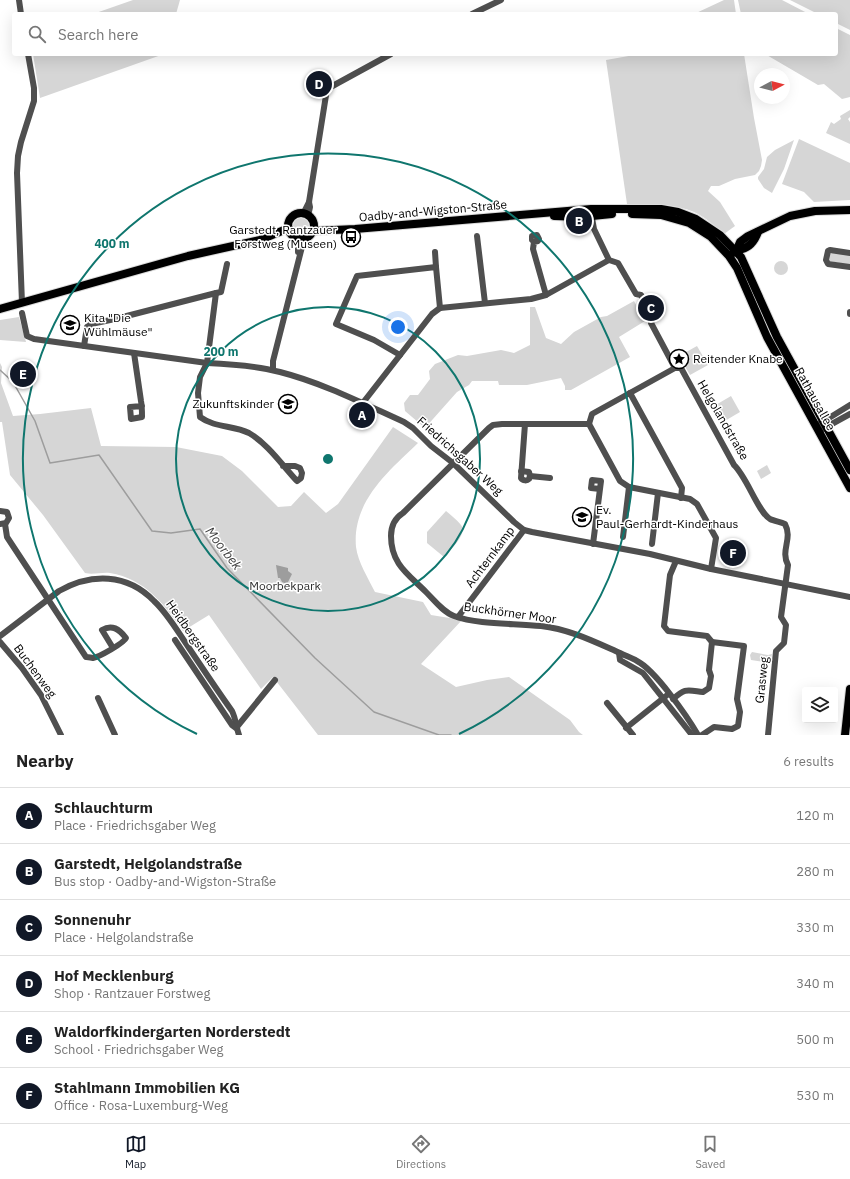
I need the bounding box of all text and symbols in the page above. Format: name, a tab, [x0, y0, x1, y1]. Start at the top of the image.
search box	[12, 12, 838, 56]
icon: search	[26, 23, 48, 45]
text: Search here	[58, 25, 138, 44]
north arrow	[754, 68, 790, 104]
pin: D	[306, 69, 332, 99]
street label: Oadby-and-Wigston-Straße	[358, 197, 508, 224]
pin: B	[566, 206, 592, 236]
place label: Garstedt, Rantzauer Forstweg (Museen)	[229, 222, 338, 251]
bus stop icon: Garstedt, Rantzauer Forstweg (Museen)	[340, 226, 362, 248]
text: 400 m	[94, 236, 130, 251]
pin: C	[638, 293, 664, 323]
place label: Kita "Die Wühlmäuse"	[84, 310, 152, 339]
school or university icon: Kita "Die Wühlmäuse"	[59, 314, 81, 336]
your location	[388, 317, 408, 337]
text: 200 m	[203, 344, 239, 359]
place icon: Reitender Knabe	[668, 348, 690, 370]
place label: Reitender Knabe	[693, 351, 783, 366]
pin: E	[10, 359, 36, 389]
street label: Rathausallee	[792, 364, 839, 433]
street label: Helgolandstraße	[694, 377, 753, 463]
school or university icon: Zukunftskinder	[277, 393, 299, 415]
place label: Zukunftskinder	[192, 396, 275, 411]
pin: A	[349, 400, 375, 430]
street label: Friedrichsgaber Weg	[414, 413, 507, 499]
centre of rings	[321, 452, 335, 466]
place label: Ev. Paul-Gerhardt-Kinderhaus	[596, 502, 739, 531]
school or university icon: Ev. Paul-Gerhardt-Kinderhaus	[571, 506, 593, 528]
water label: Moorbek	[201, 523, 246, 573]
street label: Achternkamp	[462, 523, 517, 590]
pin: F	[720, 538, 746, 568]
park label: Moorbekpark	[249, 578, 321, 593]
street label: Heidbergstraße	[163, 597, 224, 675]
street label: Buckhörner Moor	[463, 599, 558, 626]
street label: Buchenweg	[11, 641, 60, 701]
street label: Grasweg	[752, 655, 771, 704]
map controls	[802, 687, 838, 723]
button: layers	[802, 687, 838, 723]
text: Nearby	[16, 750, 74, 772]
text: 6 results	[783, 753, 834, 770]
text: Schlauchturm	[54, 798, 153, 817]
text: A	[25, 807, 33, 824]
text: 120 m	[796, 807, 834, 824]
text: Place · Friedrichsgaber Weg	[54, 817, 216, 834]
text: Garstedt, Helgolandstraße	[54, 854, 242, 873]
text: B	[25, 863, 33, 880]
text: 280 m	[796, 863, 834, 880]
text: Bus stop · Oadby-and-Wigston-Straße	[54, 873, 276, 890]
text: Sonnenuhr	[54, 910, 131, 929]
text: C	[25, 919, 33, 936]
text: 330 m	[796, 919, 834, 936]
text: Place · Helgolandstraße	[54, 929, 194, 946]
text: Hof Mecklenburg	[54, 966, 173, 985]
text: D	[24, 975, 34, 992]
text: 340 m	[796, 975, 834, 992]
text: Shop · Rantzauer Forstweg	[54, 985, 210, 1002]
text: Waldorfkindergarten Norderstedt	[54, 1022, 291, 1041]
text: E	[25, 1031, 33, 1048]
text: 500 m	[796, 1031, 834, 1048]
text: School · Friedrichsgaber Weg	[54, 1041, 223, 1058]
text: Stahlmann Immobilien KG	[54, 1078, 240, 1097]
text: F	[25, 1087, 33, 1104]
text: 530 m	[796, 1087, 834, 1104]
text: Office · Rosa-Luxemburg-Weg	[54, 1097, 228, 1114]
tab: Map	[125, 1133, 147, 1171]
tab: Directions	[396, 1133, 446, 1171]
tab: Saved	[695, 1133, 725, 1171]

